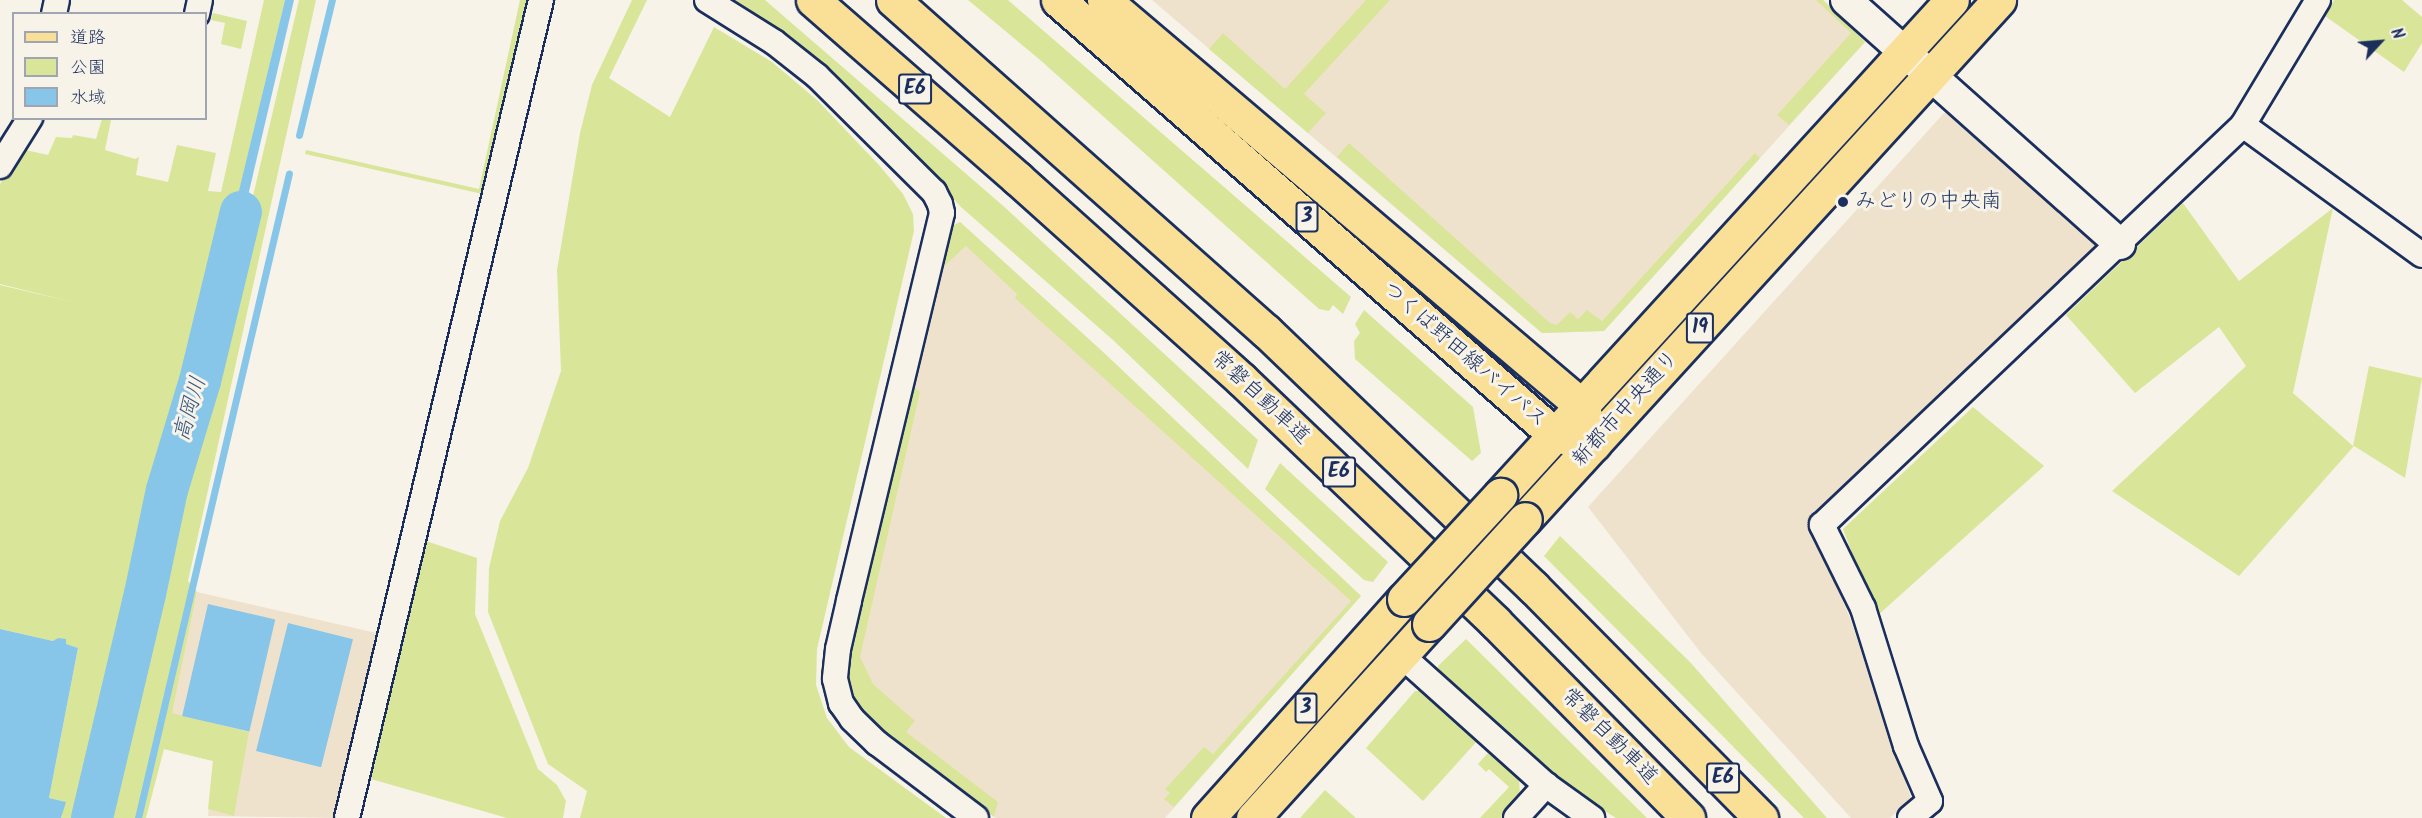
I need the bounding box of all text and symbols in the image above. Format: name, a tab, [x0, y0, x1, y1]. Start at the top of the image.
legend	[12, 12, 207, 120]
north arrow	[2350, 12, 2410, 72]
text: 道路	[70, 24, 106, 53]
text: N	[2383, 24, 2410, 44]
text: 公園	[70, 54, 106, 83]
road number: E6	[897, 72, 933, 106]
text: 水域	[70, 84, 106, 113]
place label: みどりの中央南	[1855, 189, 2002, 215]
marker: みどりの中央南	[1836, 195, 1850, 209]
road number: 3	[1295, 200, 1319, 234]
street label: つくば野田線バイパス	[1376, 277, 1552, 433]
road number: 19	[1685, 311, 1715, 345]
street label: 常磐自動車道	[1205, 346, 1315, 450]
street label: 新都市中央通り	[1567, 346, 1685, 472]
water label: 高岡川	[169, 374, 213, 444]
road number: E6	[1321, 455, 1357, 489]
street label: 常磐自動車道	[1556, 684, 1662, 790]
road number: 3	[1294, 691, 1318, 725]
road number: E6	[1705, 761, 1741, 795]

